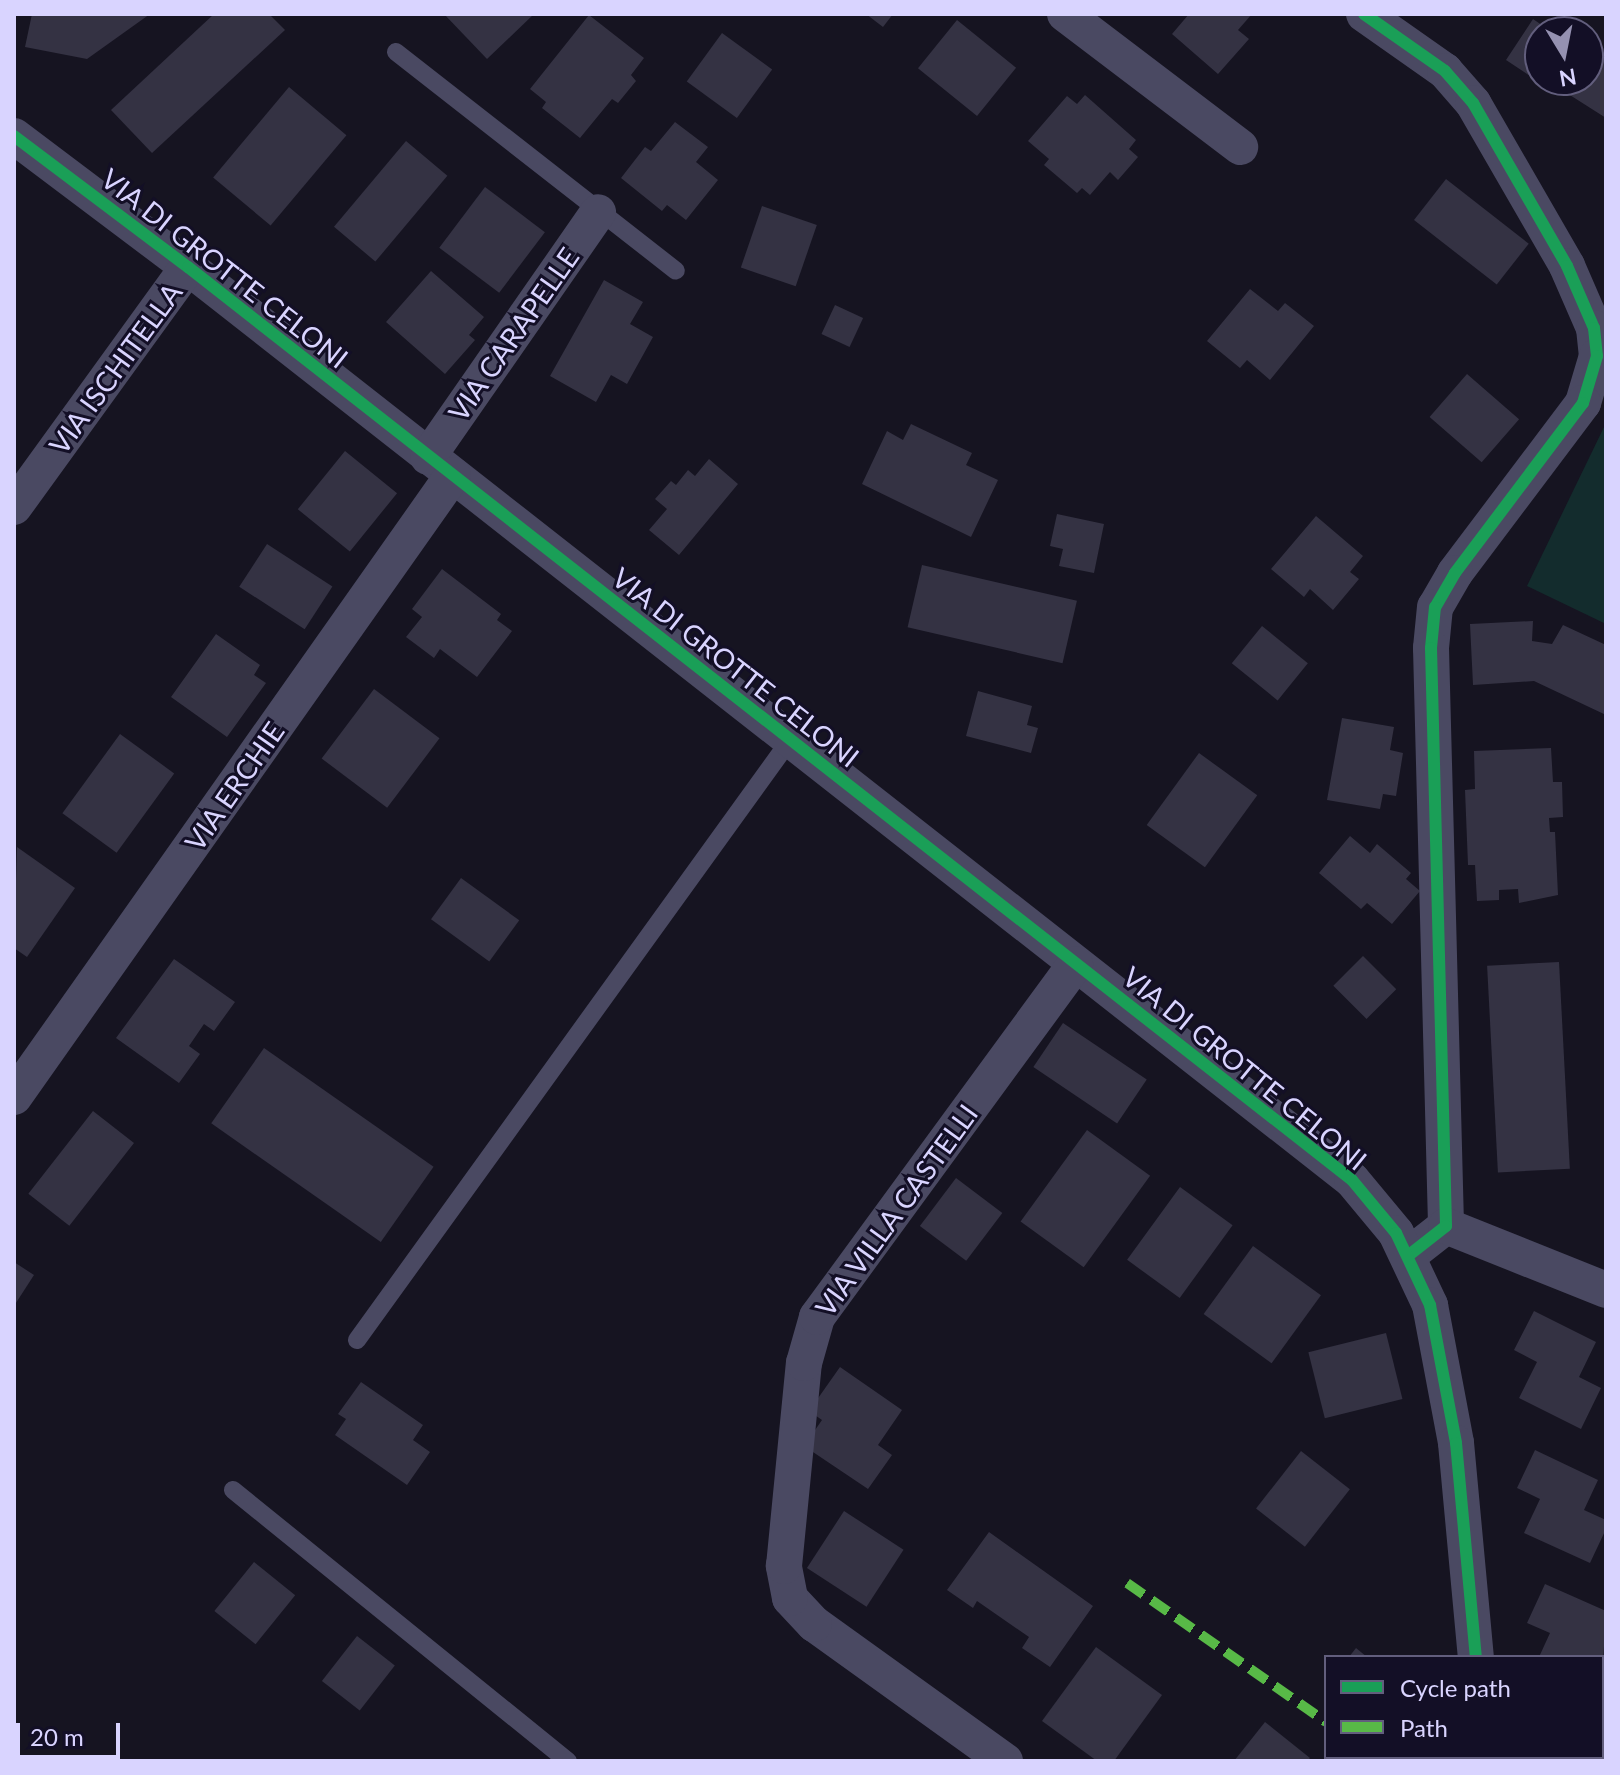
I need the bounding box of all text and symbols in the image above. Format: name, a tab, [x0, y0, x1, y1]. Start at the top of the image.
north arrow	[1524, 16, 1604, 96]
text: N	[1557, 63, 1579, 93]
street label: VIA DI GROTTE CELONI	[95, 161, 355, 375]
street label: VIA CARAPELLE	[440, 240, 586, 428]
street label: VIA ISCHITELLA	[41, 275, 189, 461]
street label: VIA DI GROTTE CELONI	[606, 560, 866, 774]
street label: VIA ERCHIE	[177, 715, 291, 857]
street label: VIA DI GROTTE CELONI	[1116, 959, 1374, 1177]
street label: VIA VILLA CASTELLI	[807, 1096, 985, 1324]
legend	[1324, 1655, 1604, 1759]
text: Cycle path	[1400, 1673, 1511, 1702]
scale bar	[20, 1707, 124, 1757]
text: Path	[1400, 1713, 1448, 1742]
text: 20 m	[30, 1722, 84, 1751]

